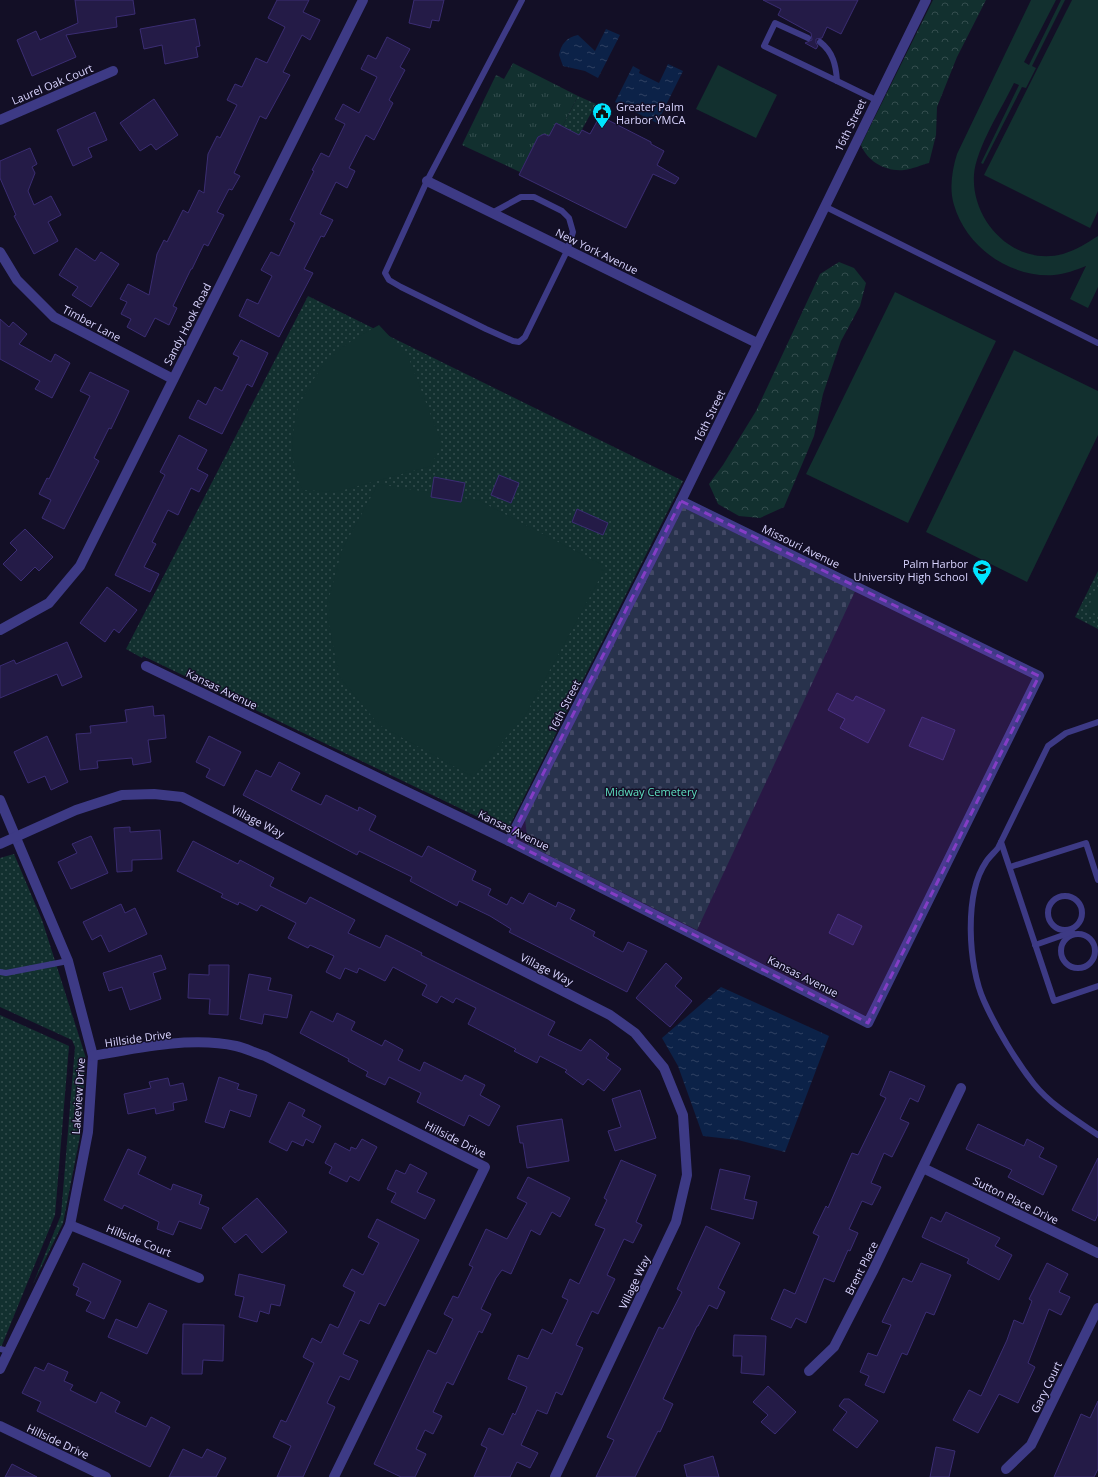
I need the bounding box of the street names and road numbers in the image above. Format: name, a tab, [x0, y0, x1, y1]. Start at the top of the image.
street label: Laurel Oak Court	[9, 60, 95, 108]
street label: 16th Street	[831, 96, 869, 154]
street label: New York Avenue	[553, 225, 641, 277]
street label: Sandy Hook Road	[160, 280, 214, 368]
street label: Timber Lane	[60, 301, 124, 345]
street label: 16th Street	[690, 387, 728, 445]
street label: Missouri Avenue	[760, 521, 842, 571]
street label: Kansas Avenue	[184, 665, 260, 713]
street label: 16th Street	[544, 677, 584, 735]
street label: Village Way	[229, 801, 288, 841]
street label: Kansas Avenue	[476, 806, 552, 854]
street label: Village Way	[518, 949, 577, 989]
street label: Kansas Avenue	[765, 952, 841, 1000]
street label: Hillside Drive	[104, 1026, 172, 1050]
street label: Lakeview Drive	[68, 1057, 88, 1135]
street label: Hillside Drive	[423, 1117, 489, 1161]
street label: Sutton Place Drive	[971, 1173, 1061, 1227]
street label: Hillside Court	[104, 1220, 174, 1260]
street label: Brent Place	[841, 1239, 881, 1297]
street label: Village Way	[615, 1252, 653, 1311]
street label: Gary Court	[1027, 1359, 1065, 1415]
street label: Hillside Drive	[24, 1420, 92, 1462]

